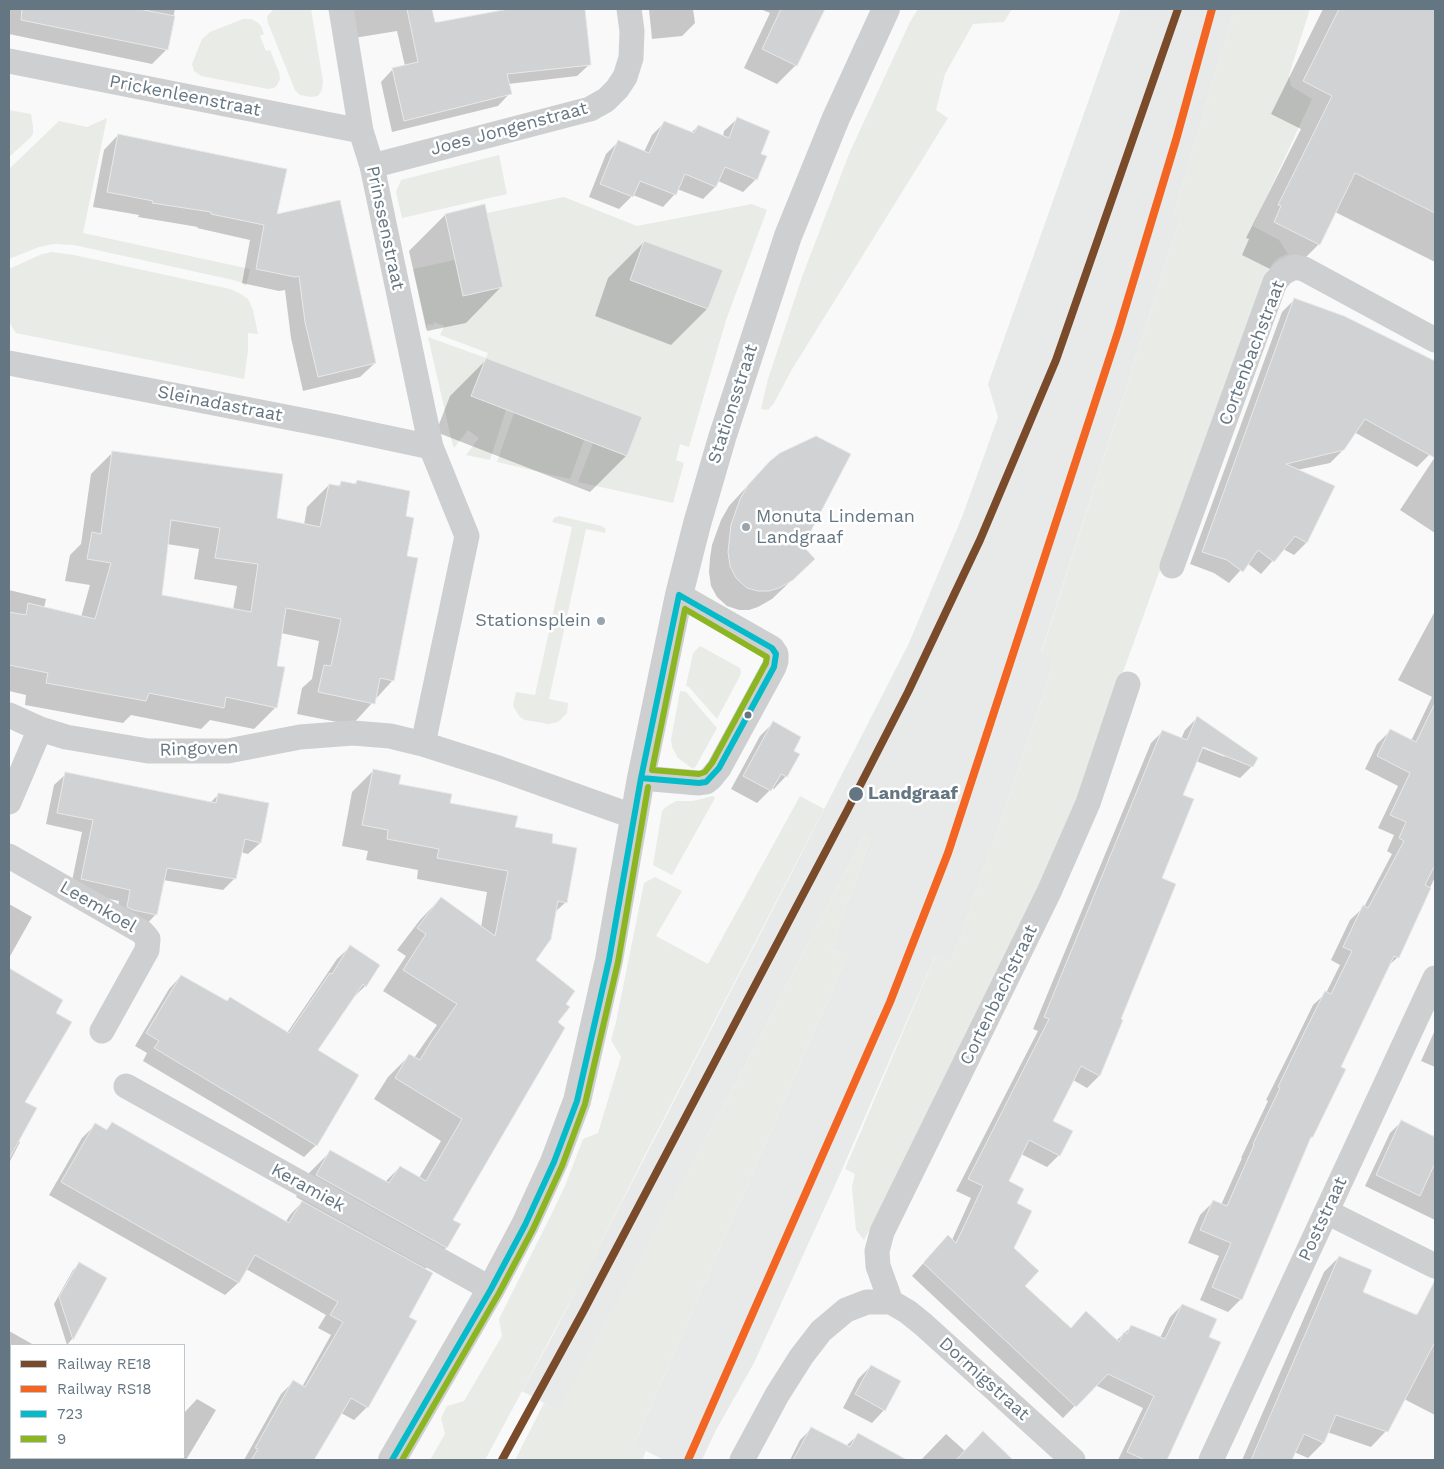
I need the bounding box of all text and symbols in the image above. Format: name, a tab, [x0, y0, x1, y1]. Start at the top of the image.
street label: Prickenleenstraat	[108, 71, 262, 121]
street label: Joes Jongenstraat	[428, 98, 590, 160]
street label: Prinssenstraat	[361, 164, 409, 292]
street label: Cortenbachstraat	[1214, 278, 1290, 428]
street label: Stationsstraat	[704, 342, 762, 466]
street label: Sleinadastraat	[156, 381, 284, 427]
place label: Monuta Lindeman Landgraaf	[756, 506, 915, 548]
marker: Monuta Lindeman Landgraaf	[740, 521, 752, 533]
place label: Stationsplein	[475, 610, 591, 632]
marker: Stationsplein	[595, 615, 607, 627]
unlabelled marker	[743, 710, 753, 720]
street label: Ringoven	[159, 737, 239, 761]
place label: Landgraaf	[868, 783, 958, 805]
marker: Landgraaf	[847, 785, 865, 803]
street label: Leemkoel	[56, 876, 140, 938]
street label: Cortenbachstraat	[956, 921, 1042, 1069]
street label: Keramiek	[267, 1159, 349, 1217]
street label: Poststraat	[1294, 1174, 1352, 1264]
street label: Dormigstraat	[934, 1333, 1034, 1425]
legend	[10, 1344, 185, 1459]
text: Railway RE18	[57, 1355, 151, 1373]
text: Railway RS18	[57, 1380, 151, 1398]
text: 723	[57, 1405, 83, 1423]
text: 9	[57, 1430, 66, 1448]

